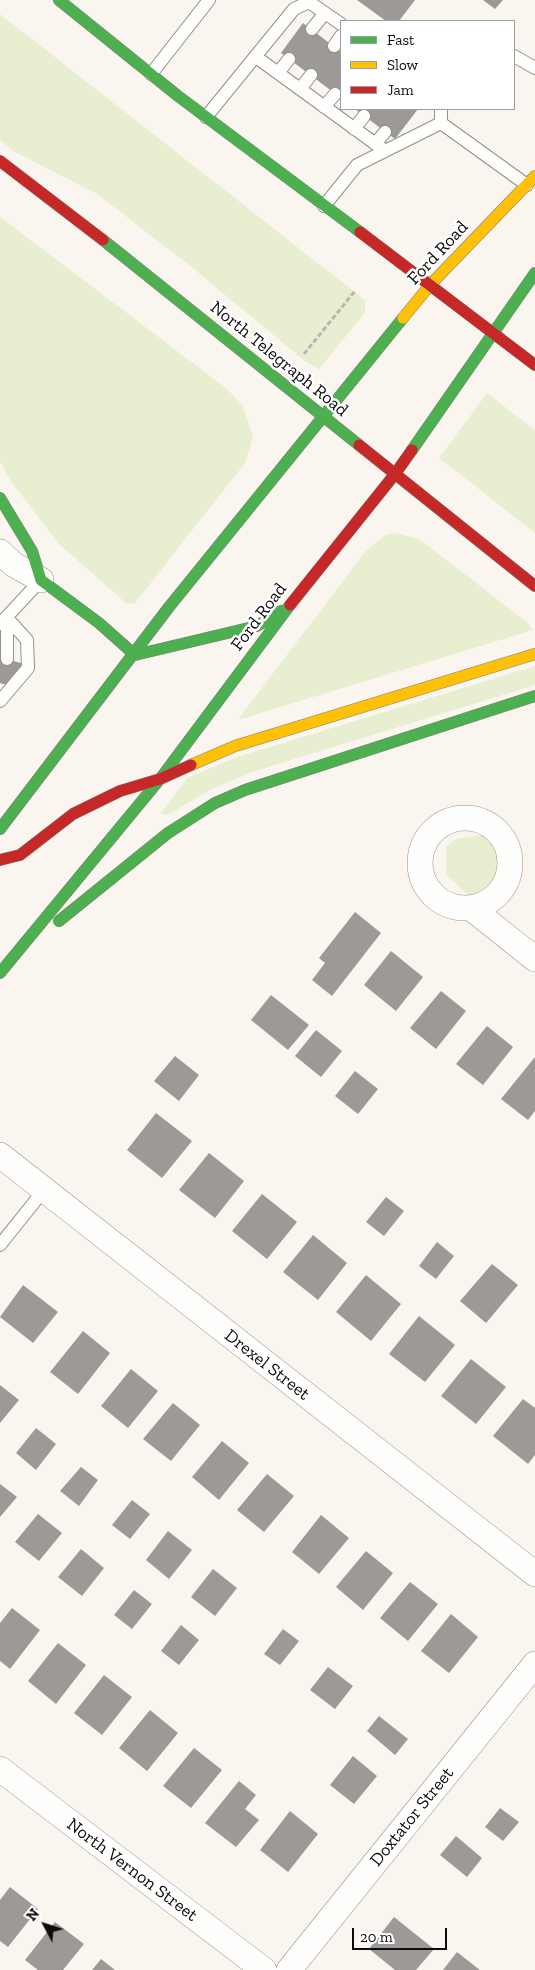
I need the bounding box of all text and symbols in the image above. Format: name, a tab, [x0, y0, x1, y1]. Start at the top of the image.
legend	[340, 20, 515, 110]
text: Fast	[387, 31, 415, 49]
text: Slow	[387, 56, 418, 74]
text: Jam	[387, 81, 414, 99]
street label: Ford Road	[403, 217, 473, 289]
street label: North Telegraph Road	[206, 297, 352, 421]
street label: Ford Road	[227, 579, 291, 655]
street label: Drexel Street	[220, 1325, 314, 1405]
street label: Doxtator Street	[365, 1763, 459, 1871]
street label: North Vernon Street	[62, 1814, 202, 1926]
north arrow	[20, 1900, 70, 1950]
text: N	[23, 1906, 43, 1925]
scale bar	[355, 1918, 450, 1950]
text: 20 m	[360, 1928, 393, 1946]

